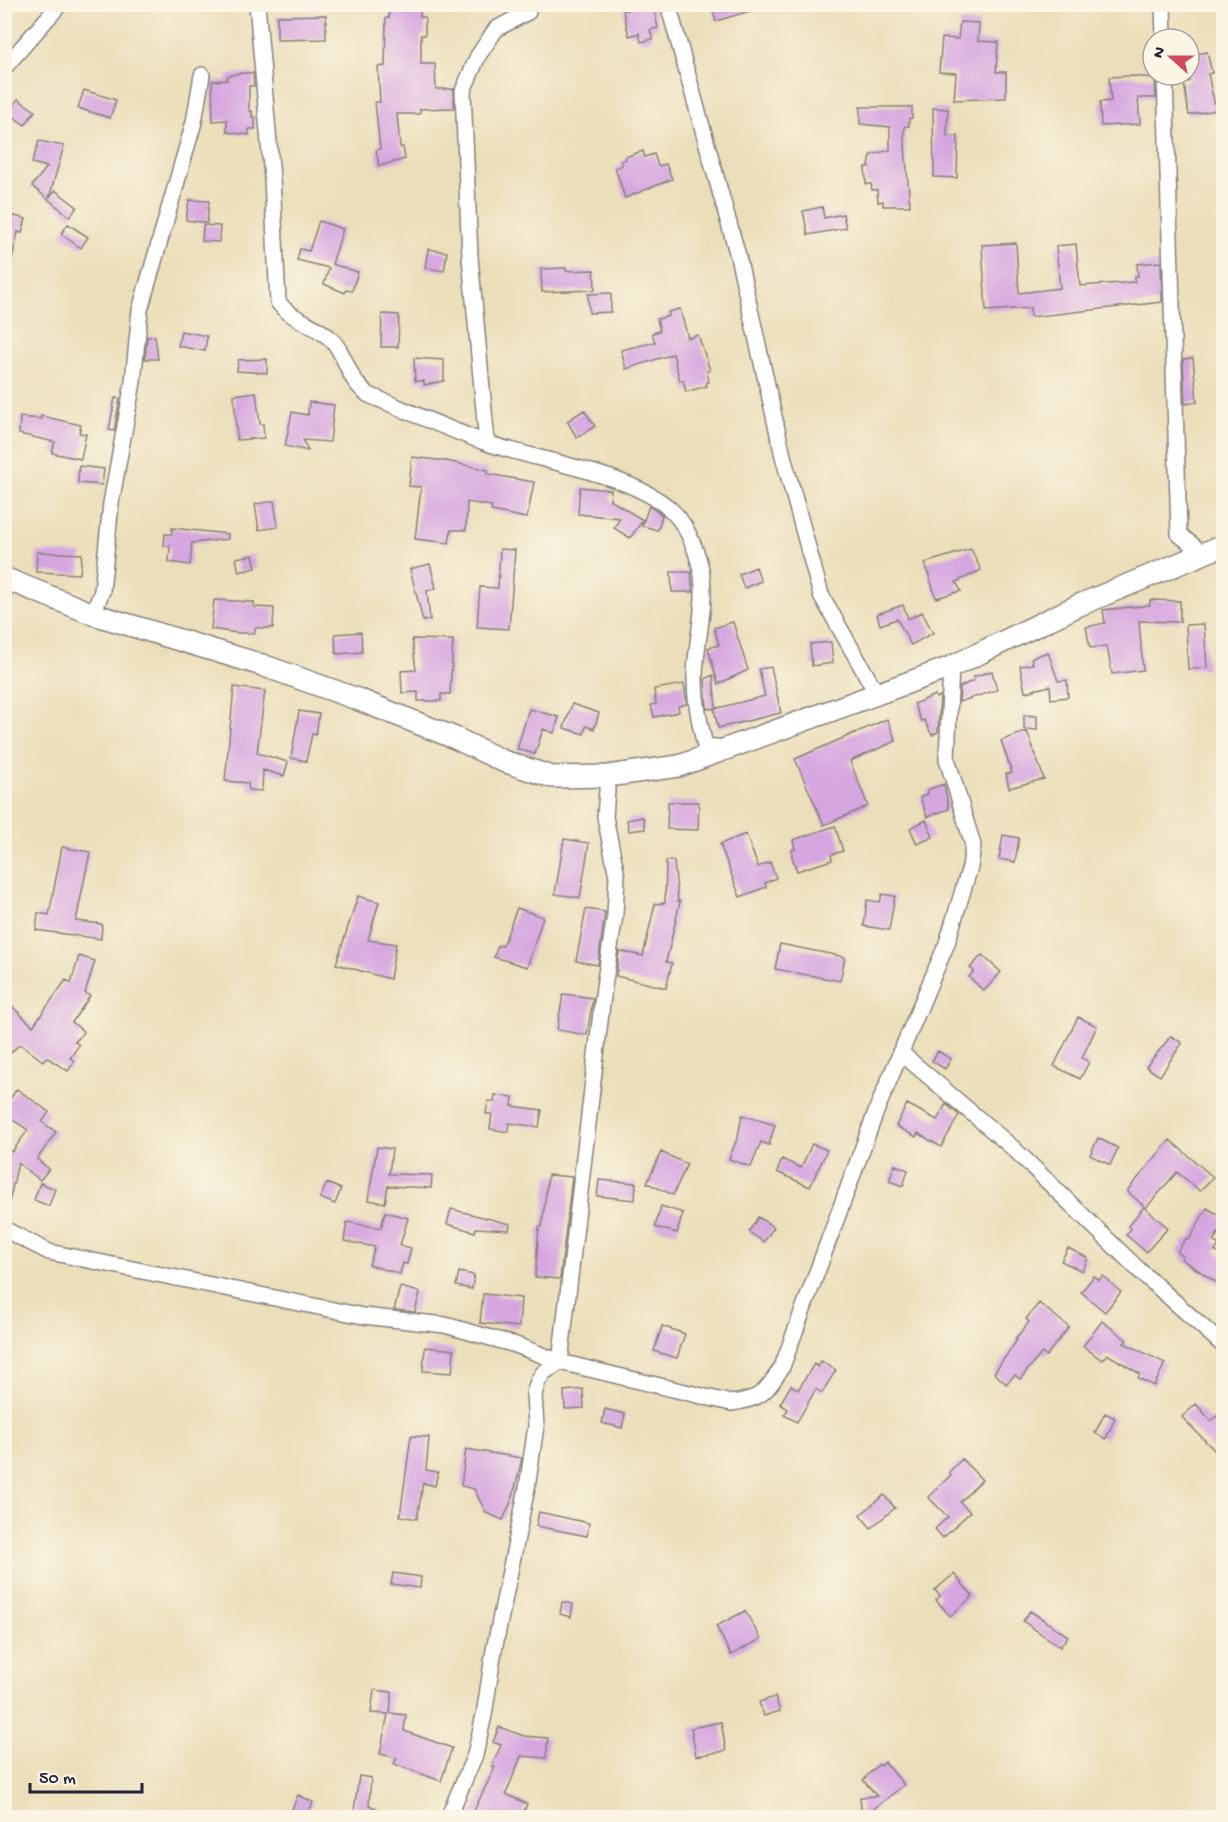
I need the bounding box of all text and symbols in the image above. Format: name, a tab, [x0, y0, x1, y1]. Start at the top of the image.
north arrow	[1141, 27, 1201, 87]
text: N	[1150, 44, 1171, 61]
scale bar	[30, 1756, 142, 1794]
text: 50 m	[39, 1769, 76, 1790]

